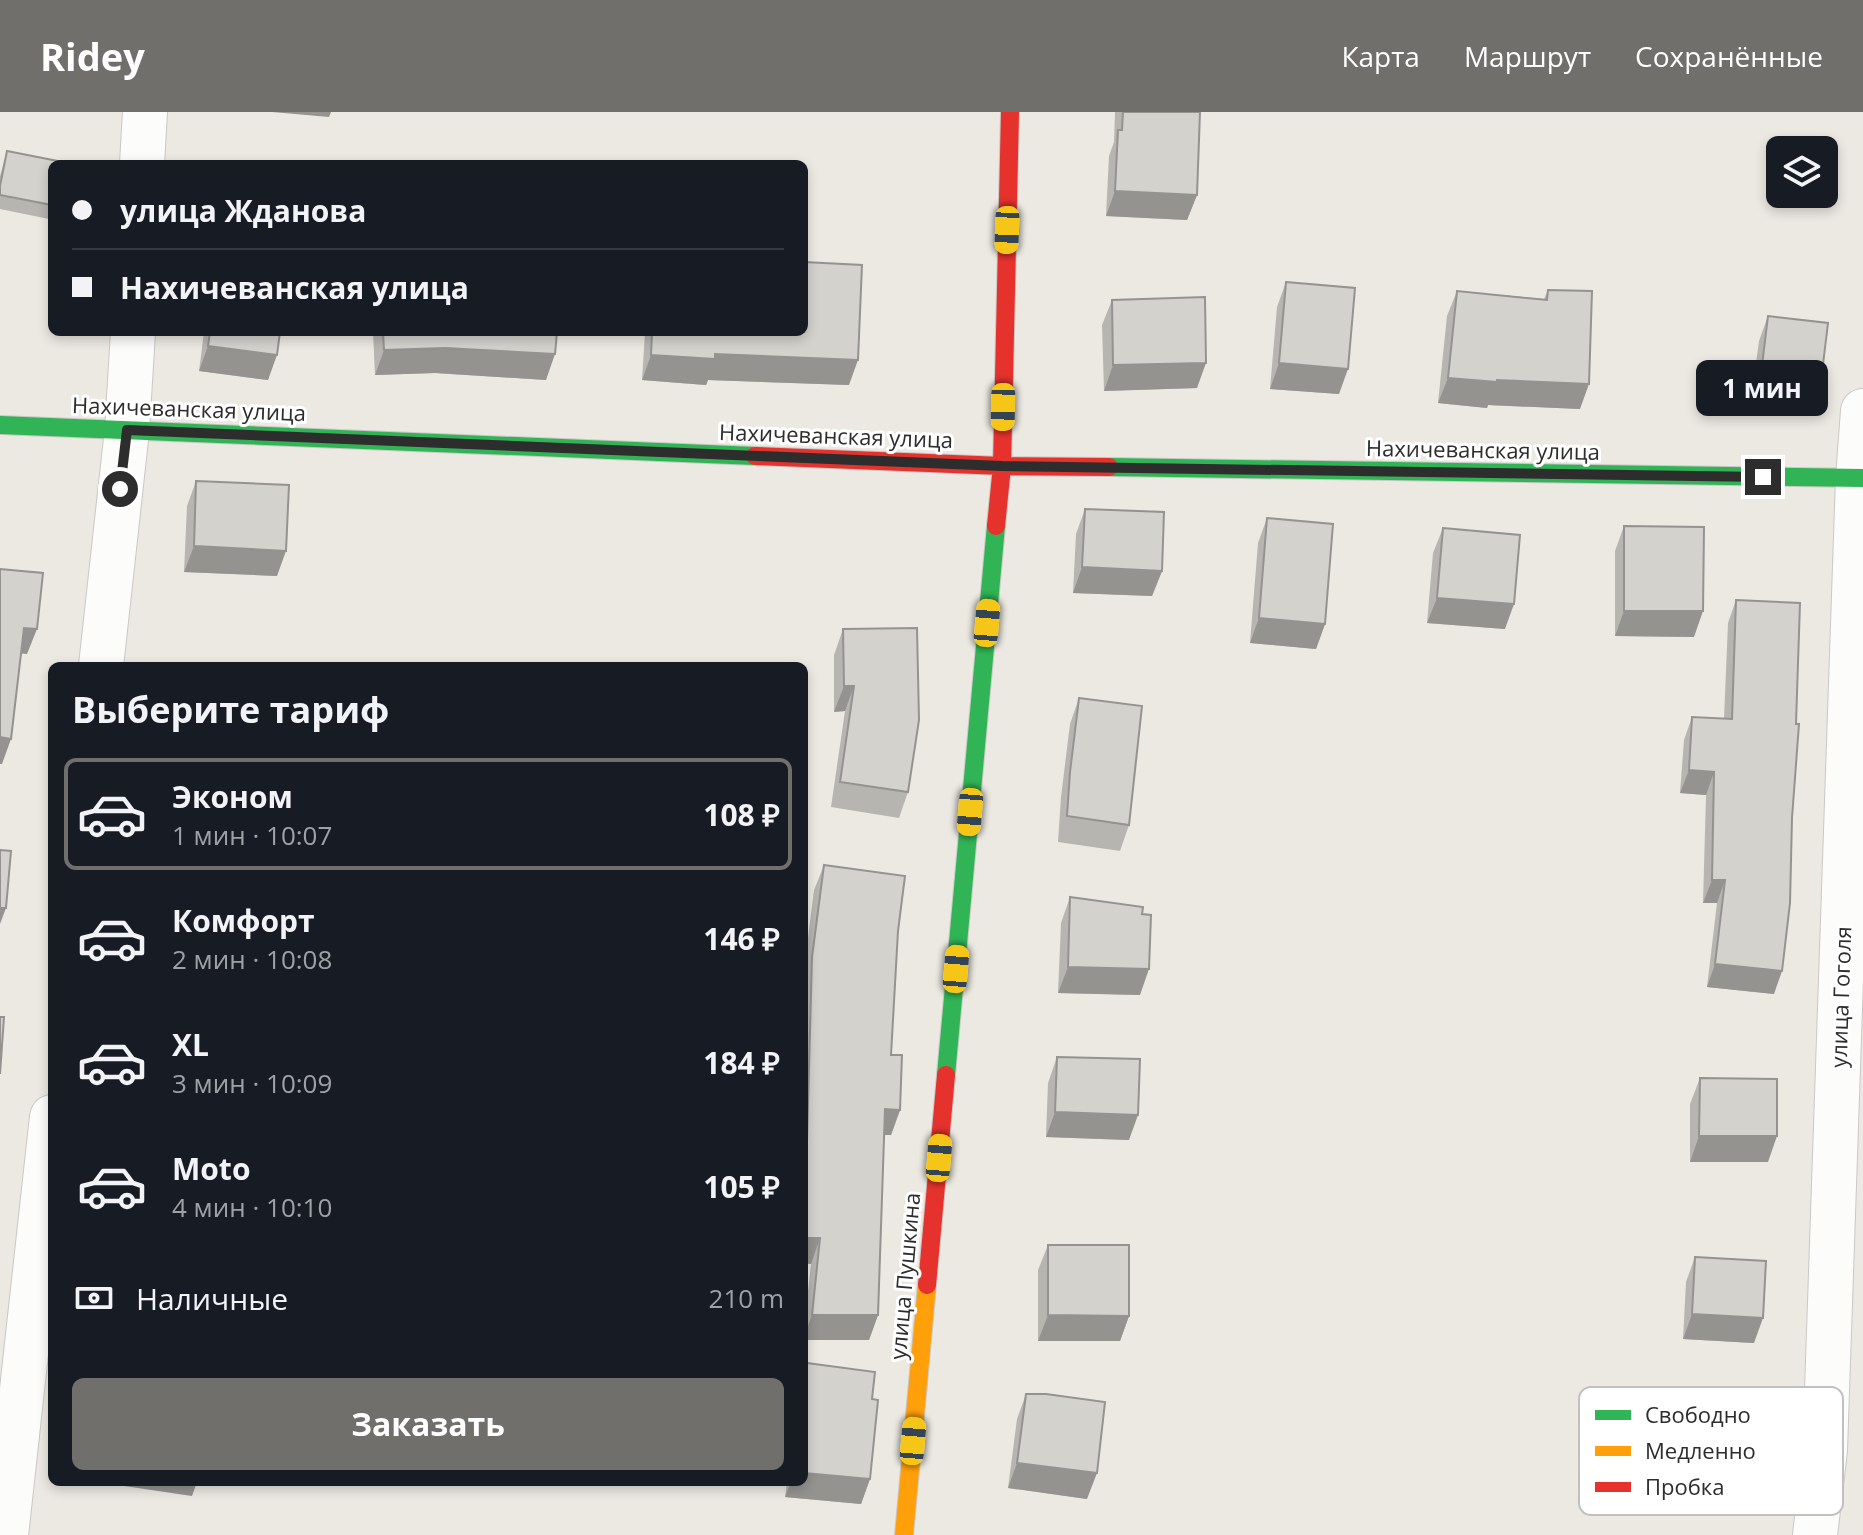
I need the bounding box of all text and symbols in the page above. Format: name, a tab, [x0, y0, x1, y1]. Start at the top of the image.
text: Ridey	[40, 30, 145, 82]
text: Карта	[1341, 37, 1420, 75]
text: Маршрут	[1464, 37, 1591, 75]
text: Сохранённые	[1635, 37, 1823, 75]
map controls	[1766, 136, 1838, 208]
button: layers	[1766, 136, 1838, 208]
text: улица Жданова	[120, 190, 366, 231]
car	[994, 206, 1020, 254]
text: Нахичеванская улица	[120, 267, 469, 308]
callout: 1 мин	[1697, 361, 1829, 417]
text: 1 мин	[1722, 370, 1802, 406]
car	[991, 383, 1015, 431]
street label: Нахичеванская улица	[72, 389, 306, 427]
street label: Нахичеванская улица	[719, 416, 953, 454]
street label: Нахичеванская улица	[1366, 432, 1600, 466]
route end	[1745, 459, 1781, 495]
route start	[102, 471, 138, 507]
car	[973, 598, 1001, 648]
text: Выберите тариф	[72, 685, 389, 734]
text: Эконом	[172, 776, 293, 817]
icon: car	[76, 778, 148, 850]
car	[956, 787, 984, 837]
text: 108 ₽	[703, 794, 780, 835]
text: 1 мин · 10:07	[172, 817, 332, 853]
text: Комфорт	[172, 900, 315, 941]
icon: car	[76, 902, 148, 974]
text: 146 ₽	[703, 918, 780, 959]
street label: улица Гоголя	[1823, 926, 1857, 1068]
text: 2 мин · 10:08	[172, 941, 332, 977]
car	[942, 944, 970, 994]
text: XL	[172, 1024, 209, 1065]
icon: car	[76, 1026, 148, 1098]
text: 184 ₽	[703, 1042, 780, 1083]
text: 3 мин · 10:09	[172, 1065, 332, 1101]
car	[925, 1133, 953, 1183]
text: Moto	[172, 1148, 250, 1189]
icon: car	[76, 1150, 148, 1222]
text: 105 ₽	[703, 1166, 780, 1207]
text: 4 мин · 10:10	[172, 1189, 332, 1225]
street label: улица Пушкина	[882, 1191, 926, 1361]
icon: cash	[72, 1276, 116, 1320]
text: Наличные	[136, 1278, 288, 1319]
text: 210 m	[709, 1280, 784, 1316]
button: Заказать	[72, 1378, 784, 1470]
legend	[1579, 1387, 1843, 1515]
text: Свободно	[1645, 1399, 1751, 1429]
car	[899, 1416, 927, 1466]
text: Медленно	[1645, 1435, 1756, 1465]
text: Пробка	[1645, 1471, 1724, 1501]

